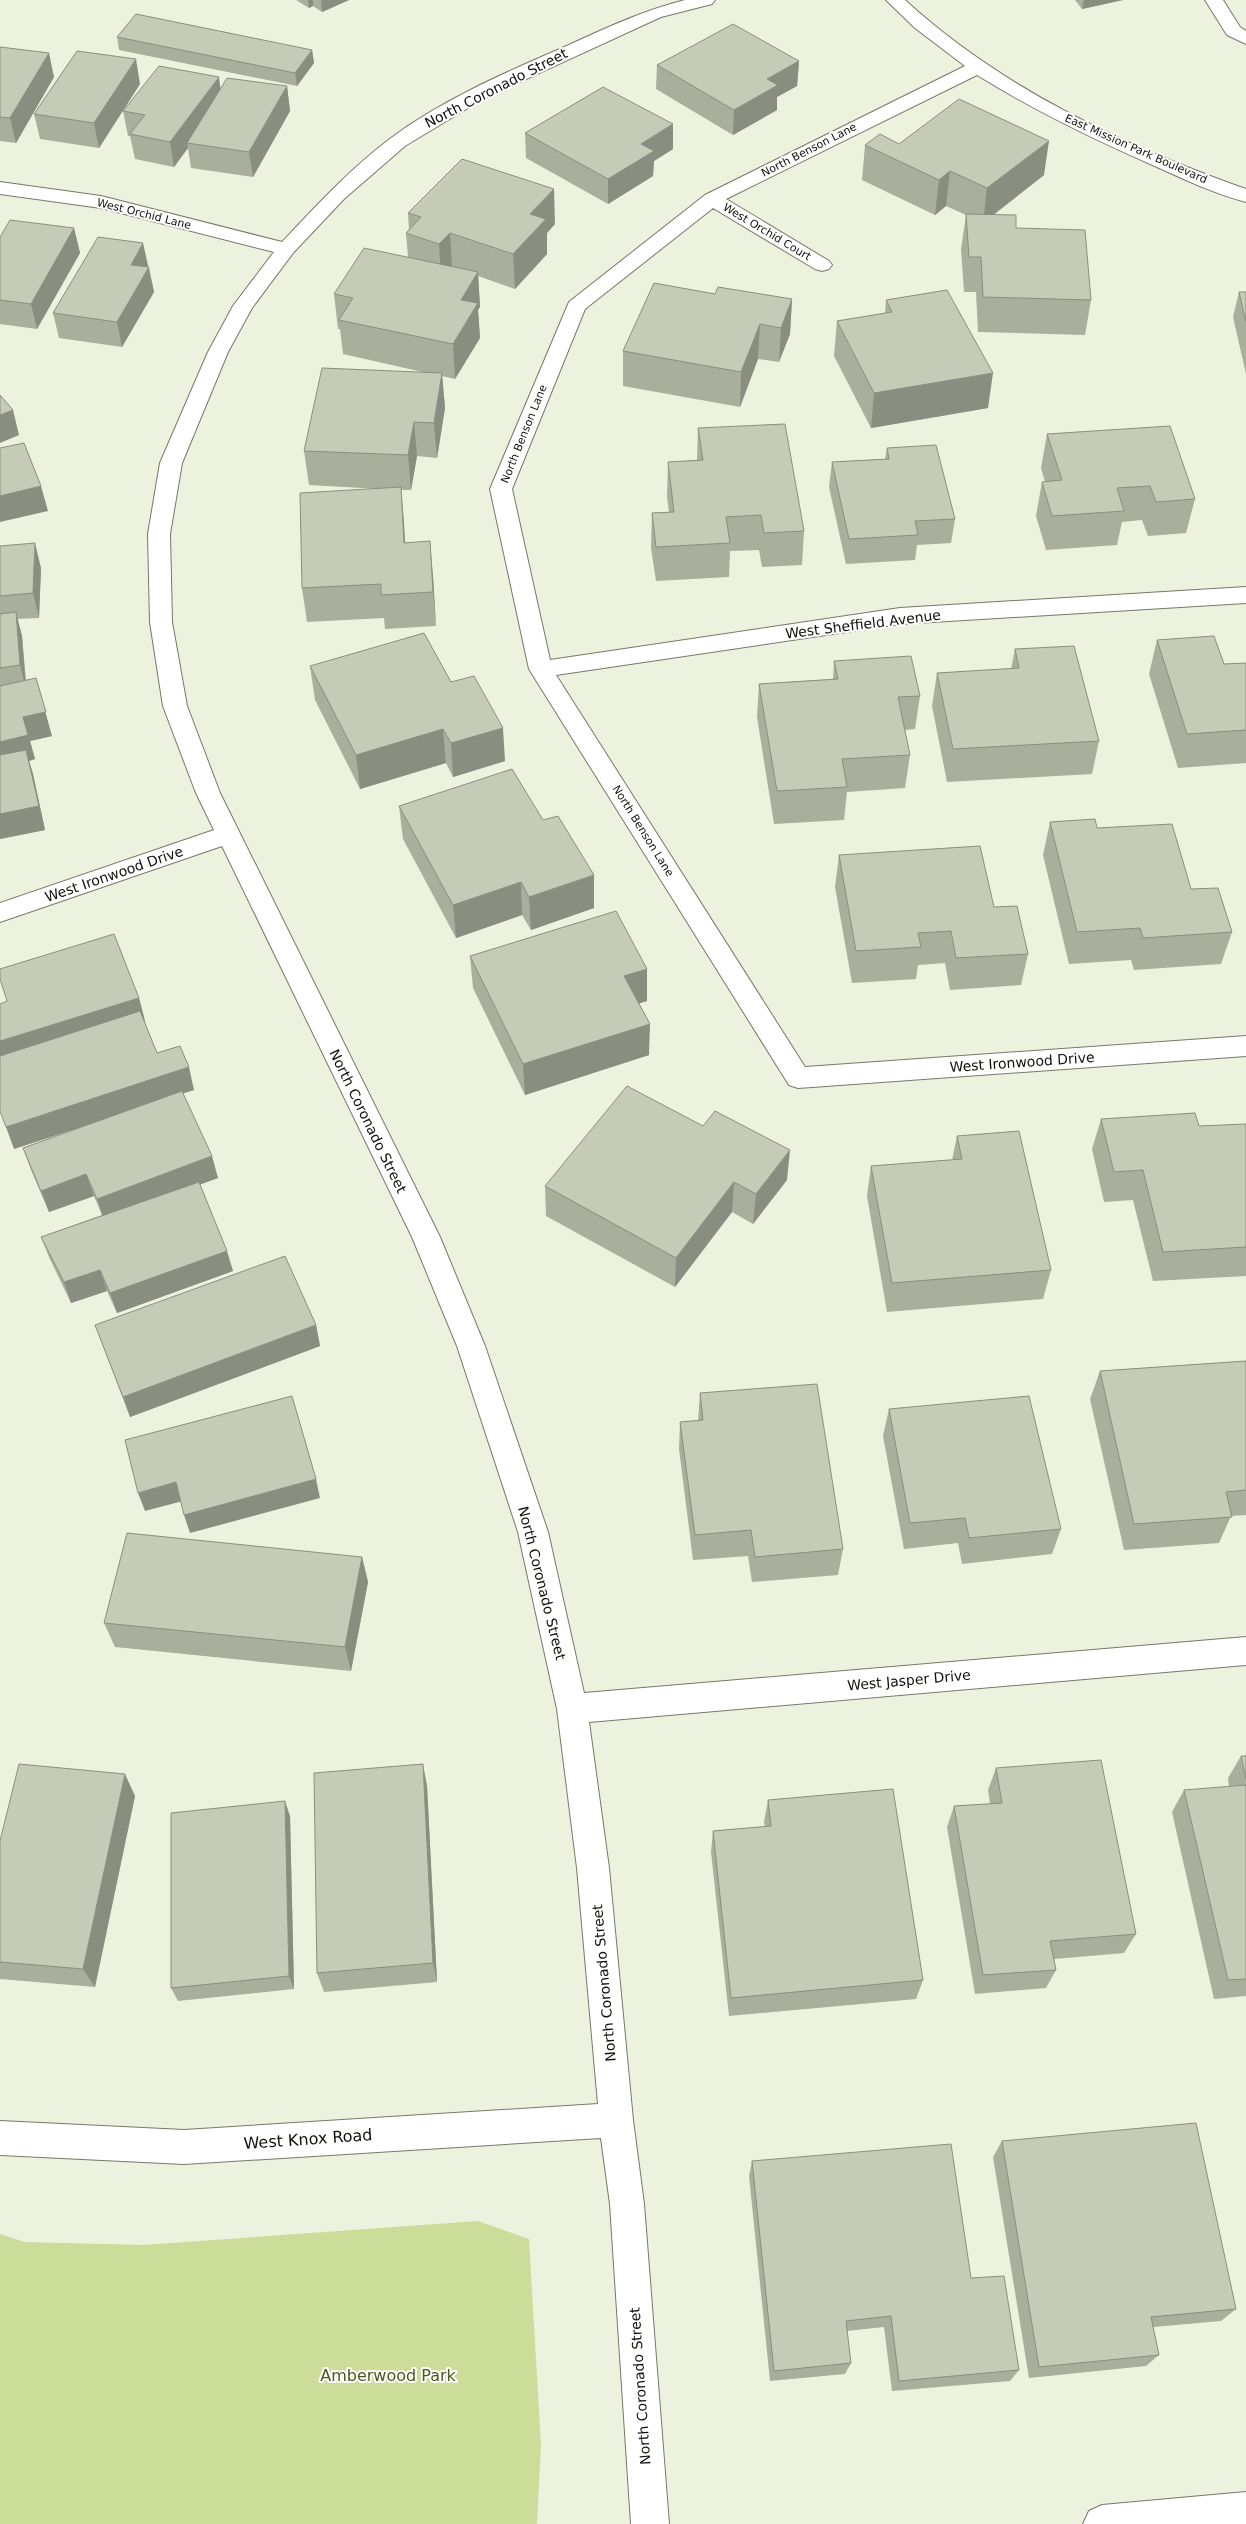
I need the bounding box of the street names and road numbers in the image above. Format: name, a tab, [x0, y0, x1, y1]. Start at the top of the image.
street label: North Coronado Street	[422, 45, 570, 131]
street label: East Mission Park Boulevard	[1063, 112, 1209, 186]
street label: North Benson Lane	[759, 120, 859, 180]
street label: West Orchid Lane	[96, 196, 193, 232]
street label: West Orchid Court	[721, 201, 814, 264]
street label: North Benson Lane	[498, 383, 550, 485]
street label: West Sheffield Avenue	[784, 607, 942, 641]
street label: North Benson Lane	[610, 783, 676, 879]
street label: West Ironwood Drive	[43, 843, 185, 905]
street label: North Coronado Street	[326, 1047, 410, 1196]
street label: West Ironwood Drive	[949, 1049, 1095, 1075]
street label: North Coronado Street	[515, 1504, 569, 1662]
street label: West Jasper Drive	[847, 1667, 971, 1693]
street label: North Coronado Street	[589, 1903, 619, 2062]
street label: West Knox Road	[243, 2125, 373, 2153]
street label: North Coronado Street	[626, 2306, 653, 2465]

